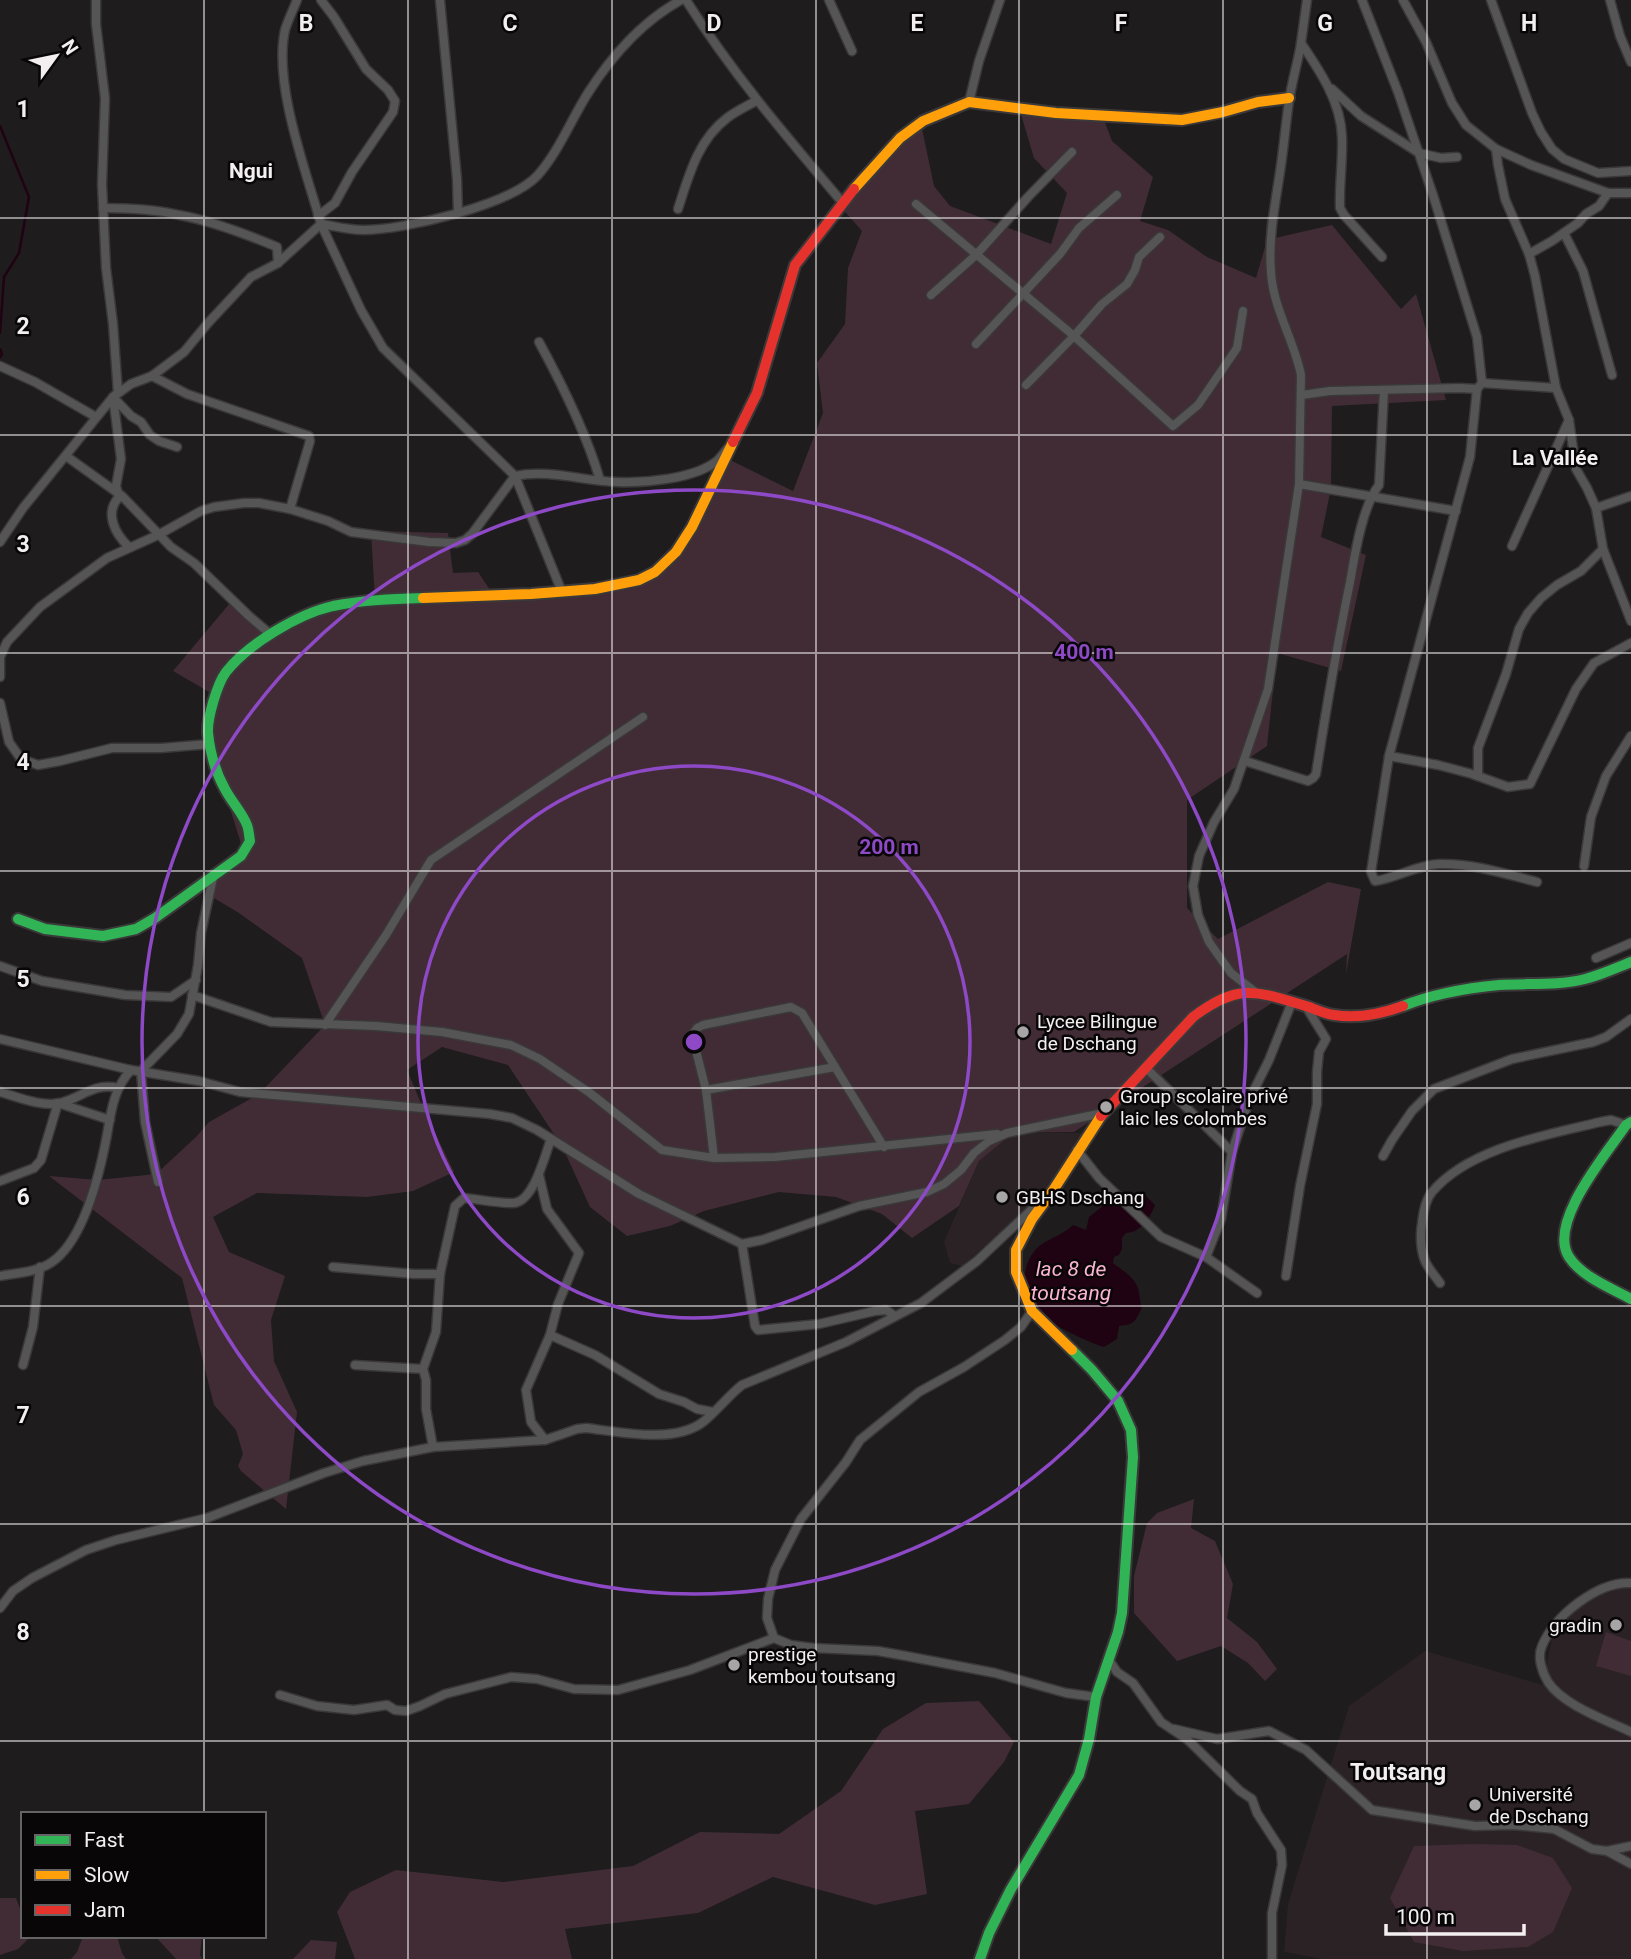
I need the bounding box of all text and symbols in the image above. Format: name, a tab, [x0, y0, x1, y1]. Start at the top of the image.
text: B	[299, 10, 313, 37]
text: C	[502, 10, 518, 37]
text: D	[707, 10, 721, 37]
text: E	[911, 10, 924, 37]
text: F	[1115, 10, 1128, 37]
text: G	[1317, 10, 1333, 37]
text: H	[1521, 10, 1537, 37]
north arrow	[21, 21, 91, 91]
text: N	[57, 35, 83, 59]
text: 1	[16, 96, 30, 123]
district label: Ngui	[229, 159, 273, 183]
text: 2	[16, 313, 30, 340]
district label: La Vallée	[1512, 446, 1598, 470]
text: 3	[16, 531, 30, 558]
text: 400 m	[1054, 640, 1114, 664]
text: 4	[16, 749, 30, 776]
text: 200 m	[859, 835, 919, 859]
text: 5	[16, 966, 30, 993]
place label: Lycee Bilingue de Dschang	[1037, 1010, 1157, 1055]
marker: Lycee Bilingue de Dschang	[1015, 1024, 1031, 1040]
centre of rings	[682, 1030, 706, 1054]
place label: Group scolaire privé laic les colombes	[1120, 1085, 1288, 1130]
marker: Group scolaire privé laic les colombes	[1098, 1099, 1114, 1115]
text: 6	[16, 1184, 30, 1211]
place label: GBHS Dschang	[1016, 1186, 1145, 1209]
marker: GBHS Dschang	[994, 1189, 1010, 1205]
water label: lac 8 de toutsang	[1031, 1257, 1111, 1305]
text: 7	[16, 1402, 30, 1429]
place label: gradin	[1549, 1614, 1602, 1637]
marker: gradin	[1608, 1617, 1624, 1633]
text: 8	[16, 1619, 30, 1646]
place label: prestige kembou toutsang	[748, 1643, 896, 1688]
marker: prestige kembou toutsang	[726, 1657, 742, 1673]
district label: Toutsang	[1350, 1759, 1446, 1786]
place label: Université de Dschang	[1489, 1783, 1589, 1828]
marker: Université de Dschang	[1467, 1797, 1483, 1813]
legend	[21, 1812, 266, 1938]
text: Fast	[84, 1828, 125, 1852]
text: Slow	[84, 1863, 130, 1887]
scale bar	[1386, 1892, 1524, 1936]
text: Jam	[84, 1898, 125, 1922]
text: 100 m	[1396, 1905, 1455, 1929]

